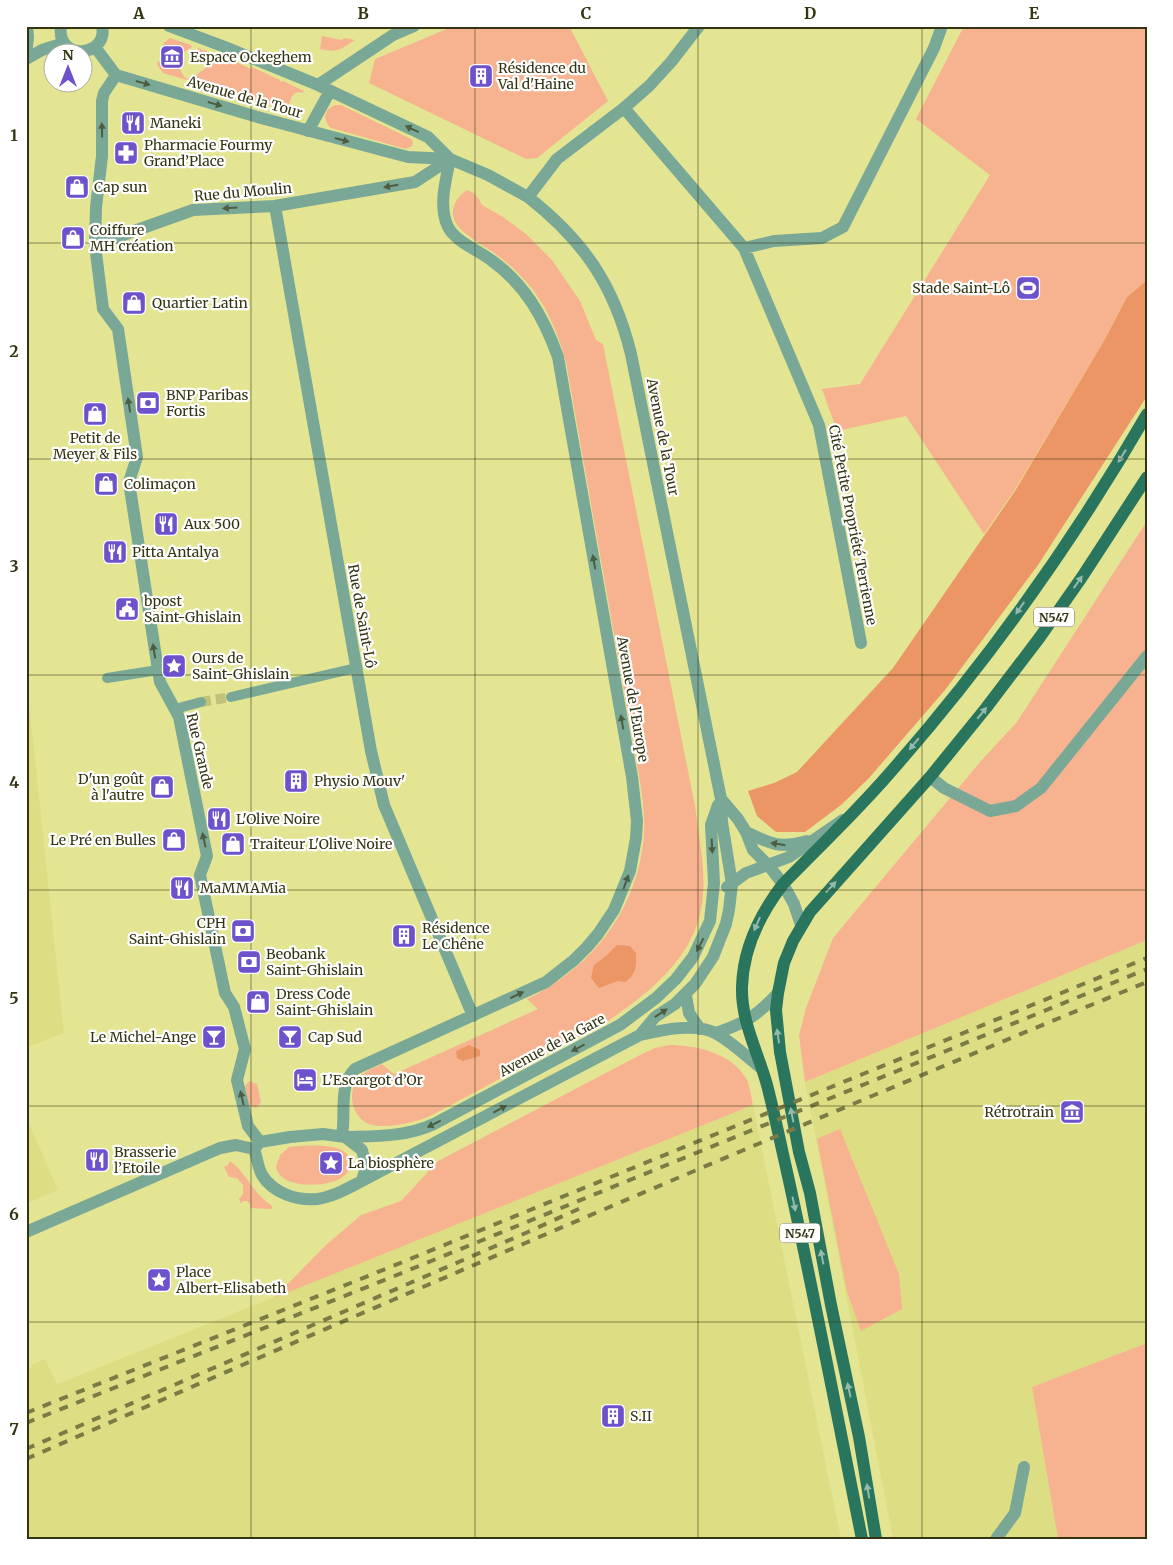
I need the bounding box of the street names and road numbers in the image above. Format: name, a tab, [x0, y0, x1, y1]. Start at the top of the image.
street label: Avenue de la Tour	[184, 72, 305, 122]
street label: Rue du Moulin	[193, 179, 293, 205]
street label: Avenue de la Tour	[643, 376, 683, 497]
street label: Cité Petite Propriété Terrienne	[825, 423, 881, 627]
street label: Rue de Saint-Lô	[344, 563, 380, 669]
road number: N547	[1034, 608, 1074, 626]
street label: Avenue de l'Europe	[613, 634, 653, 763]
street label: Rue Grande	[182, 711, 218, 791]
street label: Avenue de la Gare	[495, 1009, 608, 1081]
road number: N547	[780, 1224, 820, 1242]

